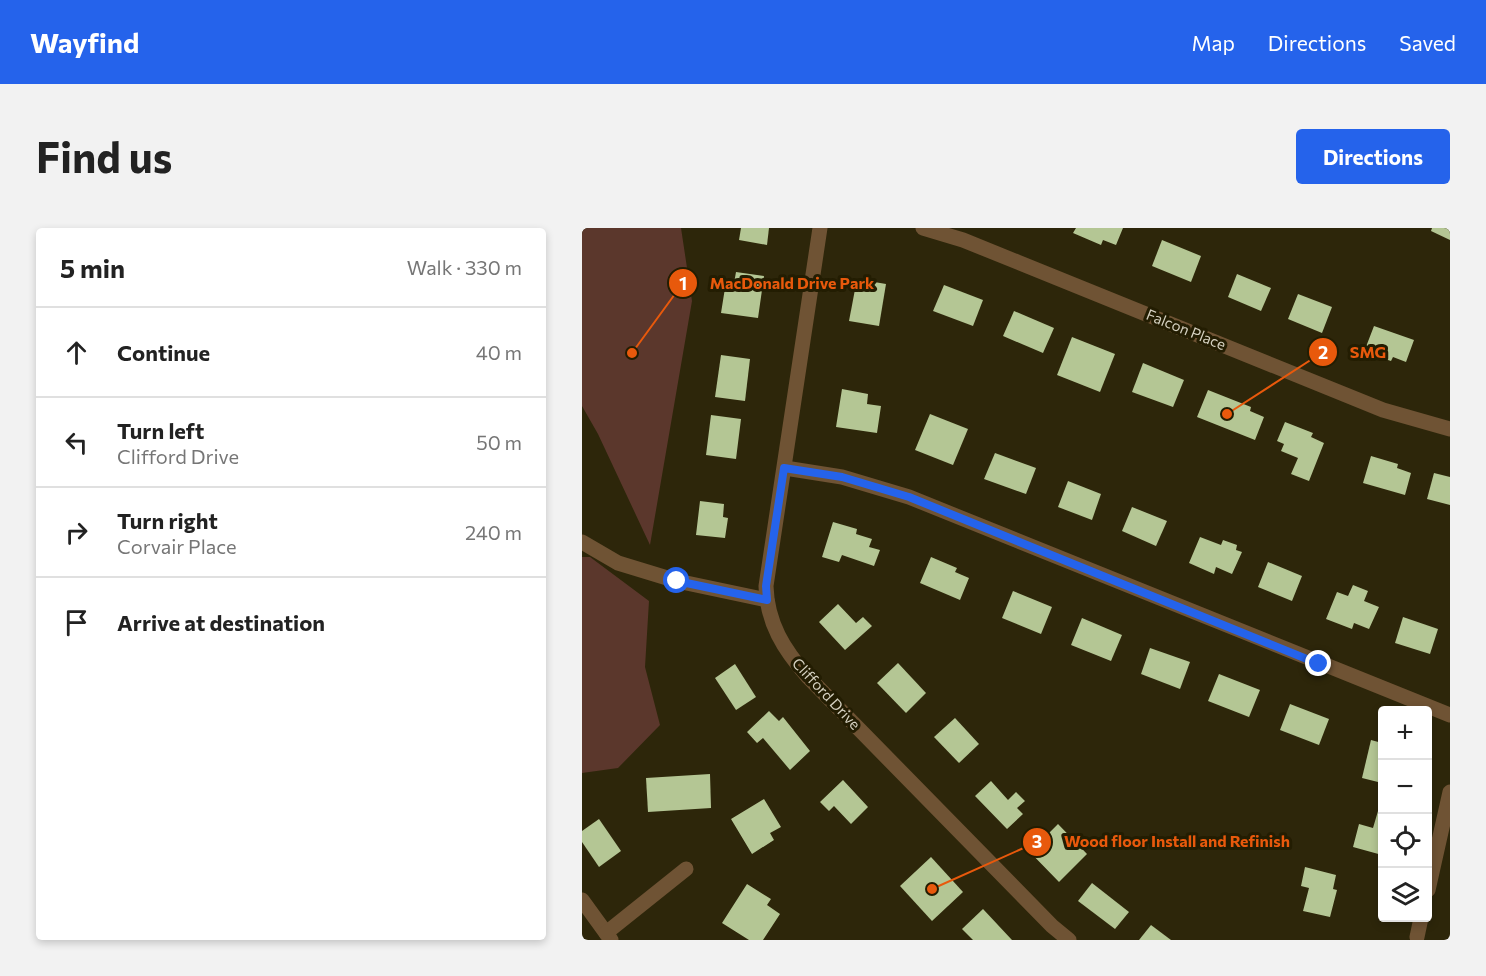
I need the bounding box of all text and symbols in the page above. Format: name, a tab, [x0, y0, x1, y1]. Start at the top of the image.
text: Wayfind	[30, 25, 139, 59]
text: Map	[1192, 30, 1235, 55]
text: Directions	[1268, 30, 1366, 55]
text: Saved	[1399, 30, 1456, 55]
button: Directions	[1296, 129, 1450, 184]
text: Find us	[36, 130, 172, 182]
text: 5 min	[60, 252, 125, 283]
text: Walk · 330 m	[407, 255, 522, 279]
callout: MacDonald Drive Park	[668, 266, 886, 300]
text: 1	[679, 272, 687, 294]
text: MacDonald Drive Park	[710, 273, 875, 292]
street label: Falcon Place	[1144, 305, 1229, 353]
callout: SMG	[1308, 335, 1398, 369]
icon: ahead	[60, 336, 93, 369]
text: Continue	[117, 339, 210, 366]
text: 40 m	[476, 340, 522, 364]
text: 2	[1318, 341, 1328, 363]
text: SMG	[1350, 342, 1386, 361]
text: Turn left	[117, 417, 204, 444]
icon: left	[60, 426, 93, 459]
text: 50 m	[476, 430, 522, 454]
text: Clifford Drive	[117, 444, 239, 468]
text: Turn right	[117, 507, 218, 534]
icon: right	[60, 516, 93, 549]
text: 240 m	[465, 520, 522, 544]
text: Corvair Place	[117, 534, 237, 558]
route start	[663, 567, 689, 593]
icon: arrive	[60, 606, 93, 639]
text: Arrive at destination	[117, 609, 325, 636]
route end	[1305, 650, 1331, 676]
street label: Clifford Drive	[789, 654, 865, 733]
map controls	[1378, 706, 1432, 922]
button: +	[1378, 706, 1432, 760]
button: −	[1378, 760, 1432, 814]
button: locate	[1378, 814, 1432, 868]
callout: Wood floor Install and Refinish	[1022, 825, 1302, 859]
text: 3	[1032, 830, 1042, 852]
text: Wood floor Install and Refinish	[1064, 831, 1290, 850]
button: layers	[1378, 868, 1432, 922]

